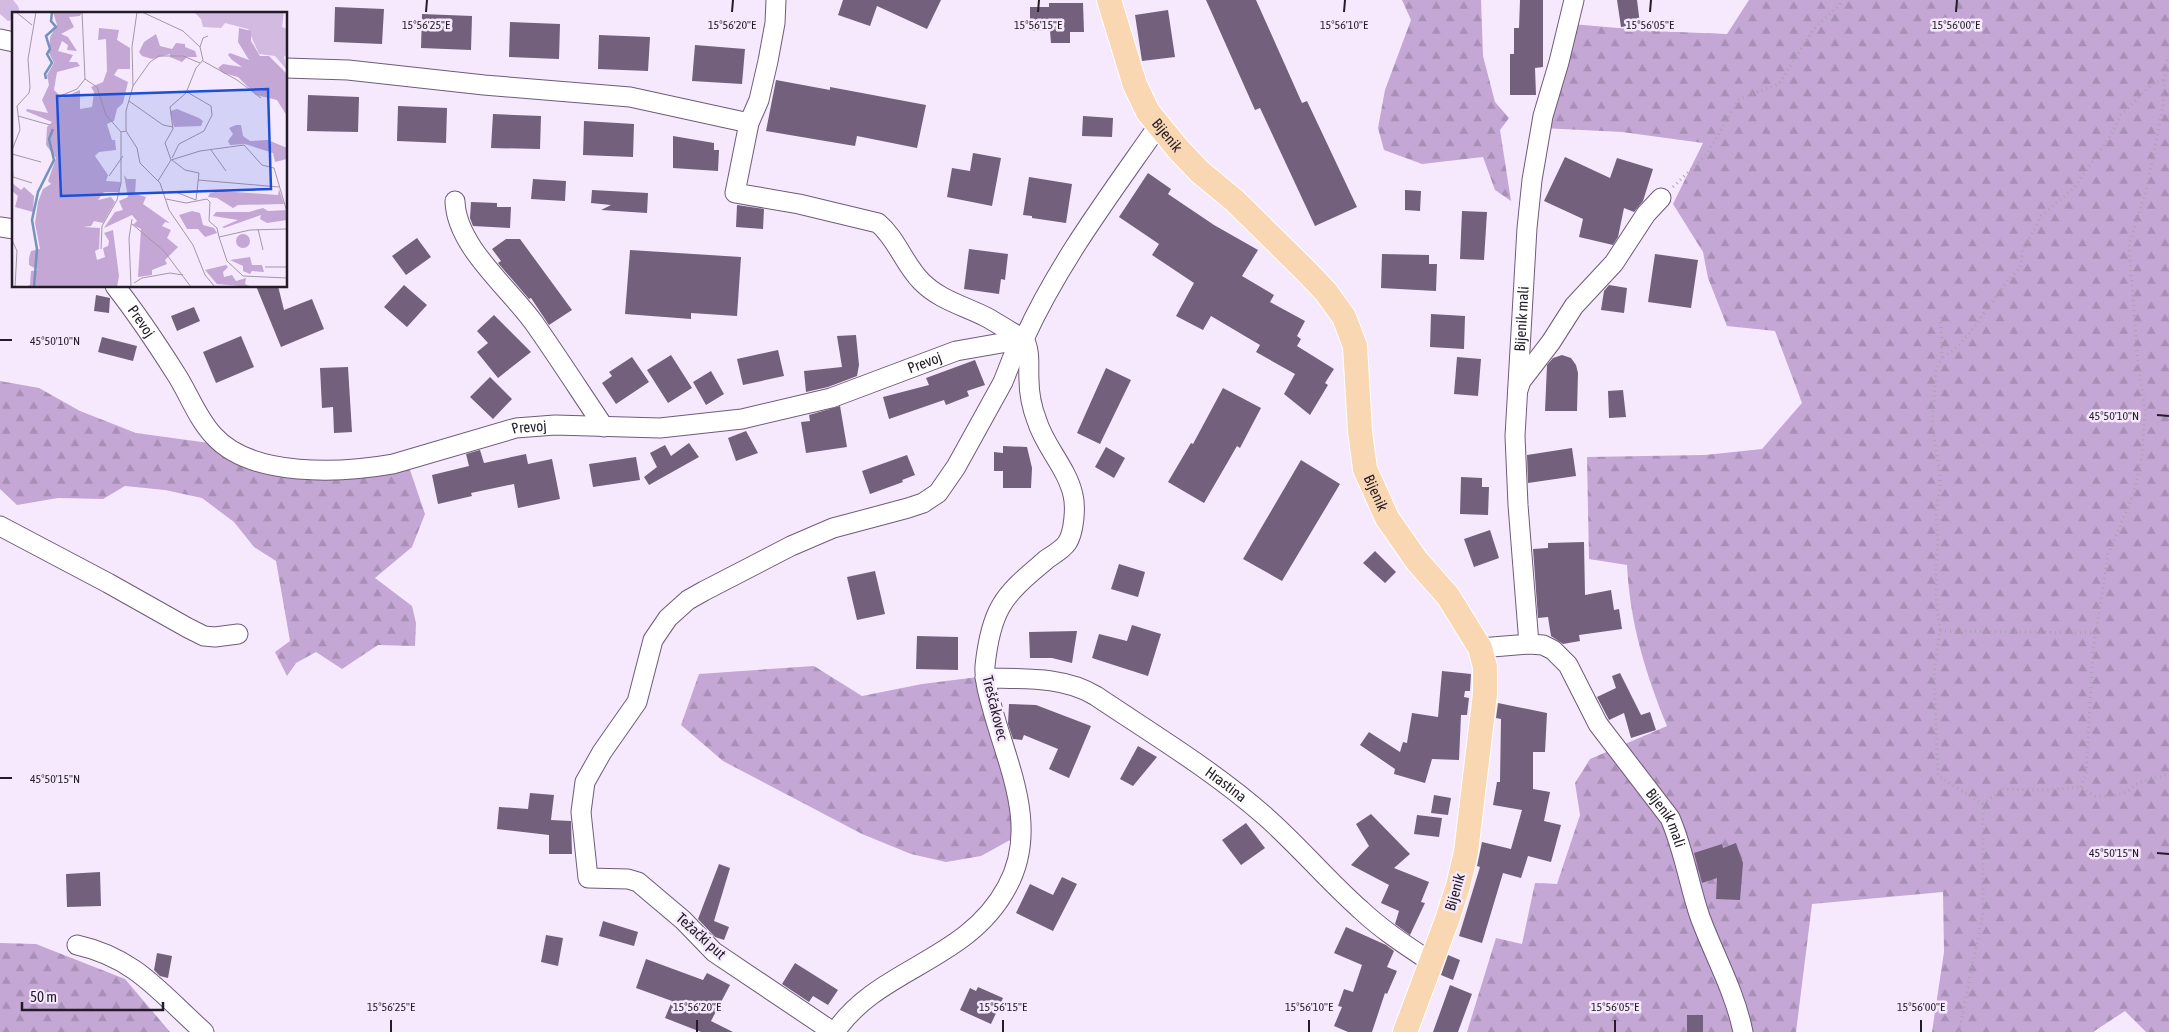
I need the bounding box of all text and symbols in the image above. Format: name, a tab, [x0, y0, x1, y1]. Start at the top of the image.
inset map	[12, 12, 288, 288]
text: 15°56'25"E	[402, 18, 450, 32]
text: 15°56'20"E	[708, 18, 756, 32]
text: 15°56'15"E	[1014, 18, 1062, 32]
text: 15°56'10"E	[1320, 18, 1368, 32]
text: 15°56'05"E	[1626, 18, 1674, 32]
text: 15°56'00"E	[1932, 18, 1980, 32]
street label: Bijenik	[1149, 115, 1186, 156]
street label: Bijenik mali	[1511, 286, 1532, 352]
street label: Prevoj	[124, 302, 159, 340]
text: 45°50'10"N	[30, 334, 80, 348]
street label: Prevoj	[905, 348, 944, 376]
text: 45°50'10"N	[2089, 409, 2139, 423]
street label: Prevoj	[509, 417, 547, 437]
street label: Bijenik	[1361, 472, 1392, 514]
street label: Treščakovec	[979, 674, 1012, 743]
street label: Hrastina	[1202, 763, 1250, 805]
text: 45°50'15"N	[30, 772, 80, 786]
street label: Bijenik mali	[1643, 785, 1689, 849]
text: 45°50'15"N	[2089, 846, 2139, 860]
street label: Bijenik	[1441, 871, 1468, 913]
street label: Težački put	[673, 909, 730, 962]
scale bar	[22, 980, 164, 1012]
text: 50 m	[30, 988, 57, 1005]
text: 15°56'25"E	[367, 1000, 415, 1014]
text: 15°56'20"E	[673, 1000, 721, 1014]
text: 15°56'15"E	[979, 1000, 1027, 1014]
text: 15°56'10"E	[1285, 1000, 1333, 1014]
text: 15°56'05"E	[1591, 1000, 1639, 1014]
text: 15°56'00"E	[1897, 1000, 1945, 1014]

